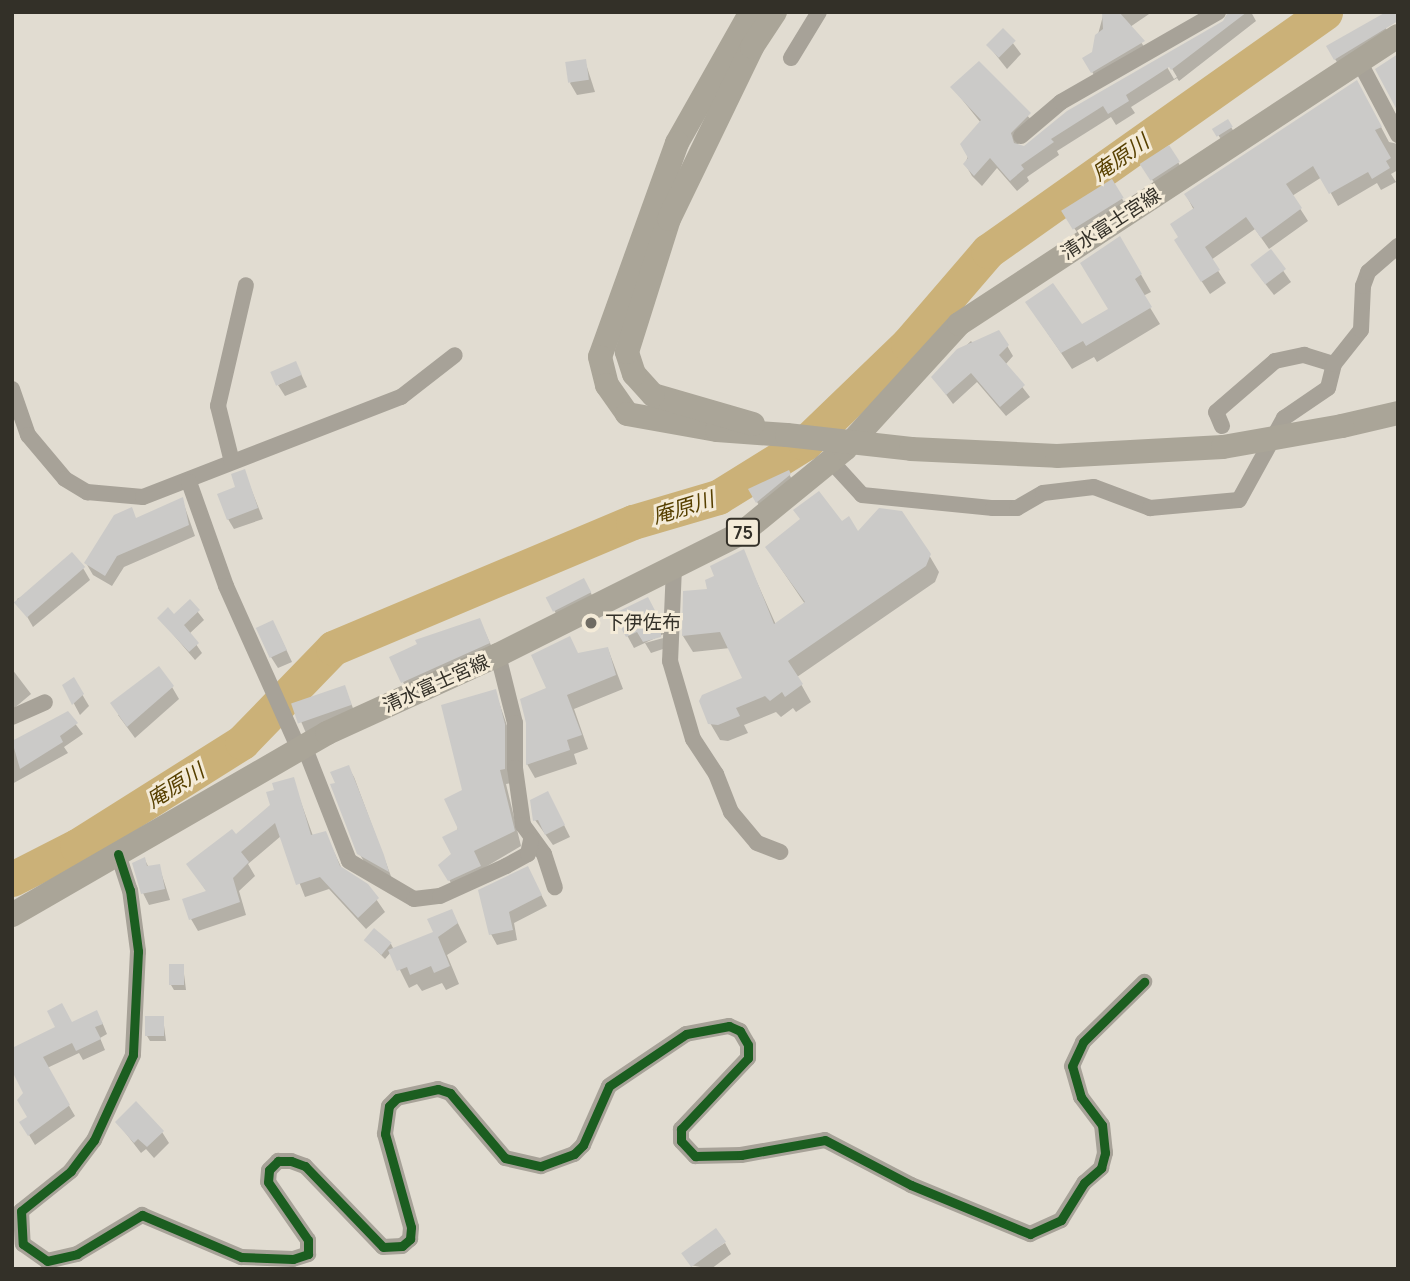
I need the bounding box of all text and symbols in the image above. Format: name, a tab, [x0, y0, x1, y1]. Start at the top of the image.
water label: 庵原川	[1087, 129, 1153, 185]
street label: 清水富士宮線	[1057, 183, 1165, 265]
water label: 庵原川	[649, 486, 717, 528]
road number: 75	[726, 518, 760, 546]
place label: 下伊佐布	[605, 612, 681, 634]
marker: 下伊佐布	[583, 615, 599, 631]
street label: 清水富士宮線	[379, 650, 493, 718]
water label: 庵原川	[142, 758, 208, 812]

